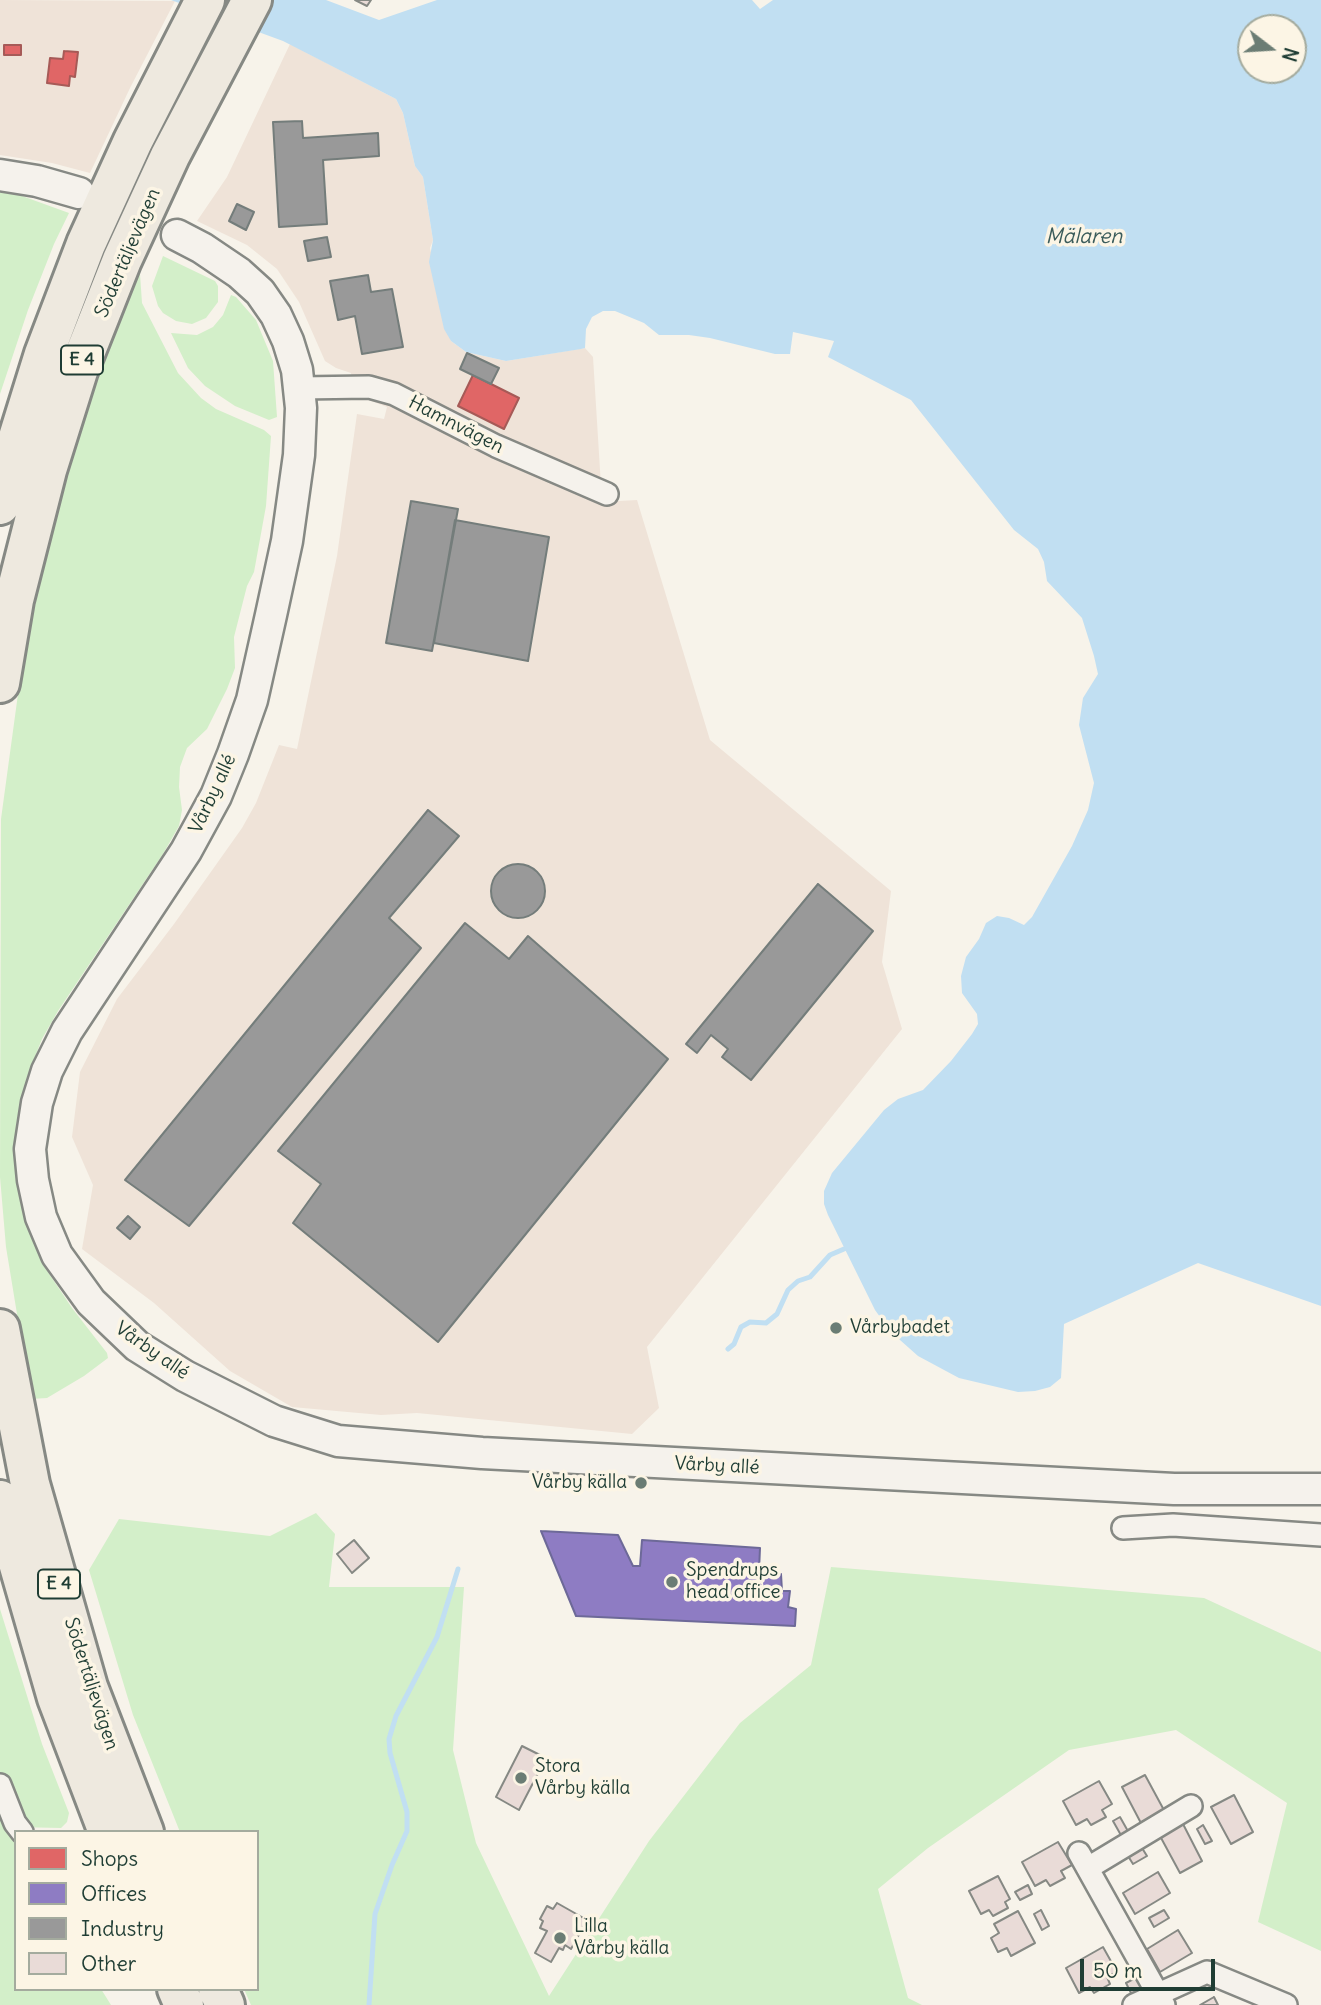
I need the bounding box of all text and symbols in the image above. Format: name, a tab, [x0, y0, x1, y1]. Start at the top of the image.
north arrow	[1237, 14, 1307, 84]
text: N	[1277, 45, 1304, 64]
street label: Södertäljevägen	[91, 185, 165, 321]
water label: Mälaren	[1046, 224, 1122, 250]
road number: E 4	[61, 346, 103, 374]
street label: Hamnvägen	[405, 391, 507, 459]
street label: Vårby allé	[185, 751, 241, 837]
street label: Vårby allé	[111, 1317, 193, 1385]
place label: Vårbybadet	[850, 1317, 950, 1339]
marker: Vårbybadet	[828, 1320, 844, 1336]
street label: Vårby allé	[674, 1452, 760, 1480]
place label: Vårby källa	[532, 1472, 627, 1494]
marker: Vårby källa	[633, 1475, 649, 1491]
place label: Spendrups head office	[686, 1560, 780, 1604]
road number: E 4	[38, 1569, 80, 1598]
marker: Spendrups head office	[664, 1574, 680, 1590]
street label: Södertäljevägen	[59, 1615, 123, 1753]
place label: Stora Vårby källa	[535, 1756, 630, 1800]
marker: Stora Vårby källa	[513, 1770, 529, 1786]
legend	[14, 1830, 259, 1991]
text: Shops	[81, 1845, 138, 1872]
text: Offices	[81, 1880, 147, 1907]
text: Industry	[81, 1915, 164, 1942]
place label: Lilla Vårby källa	[574, 1916, 669, 1960]
marker: Lilla Vårby källa	[552, 1930, 568, 1946]
scale bar	[1083, 1946, 1218, 1990]
text: Other	[81, 1950, 136, 1977]
text: 50 m	[1093, 1957, 1142, 1984]

